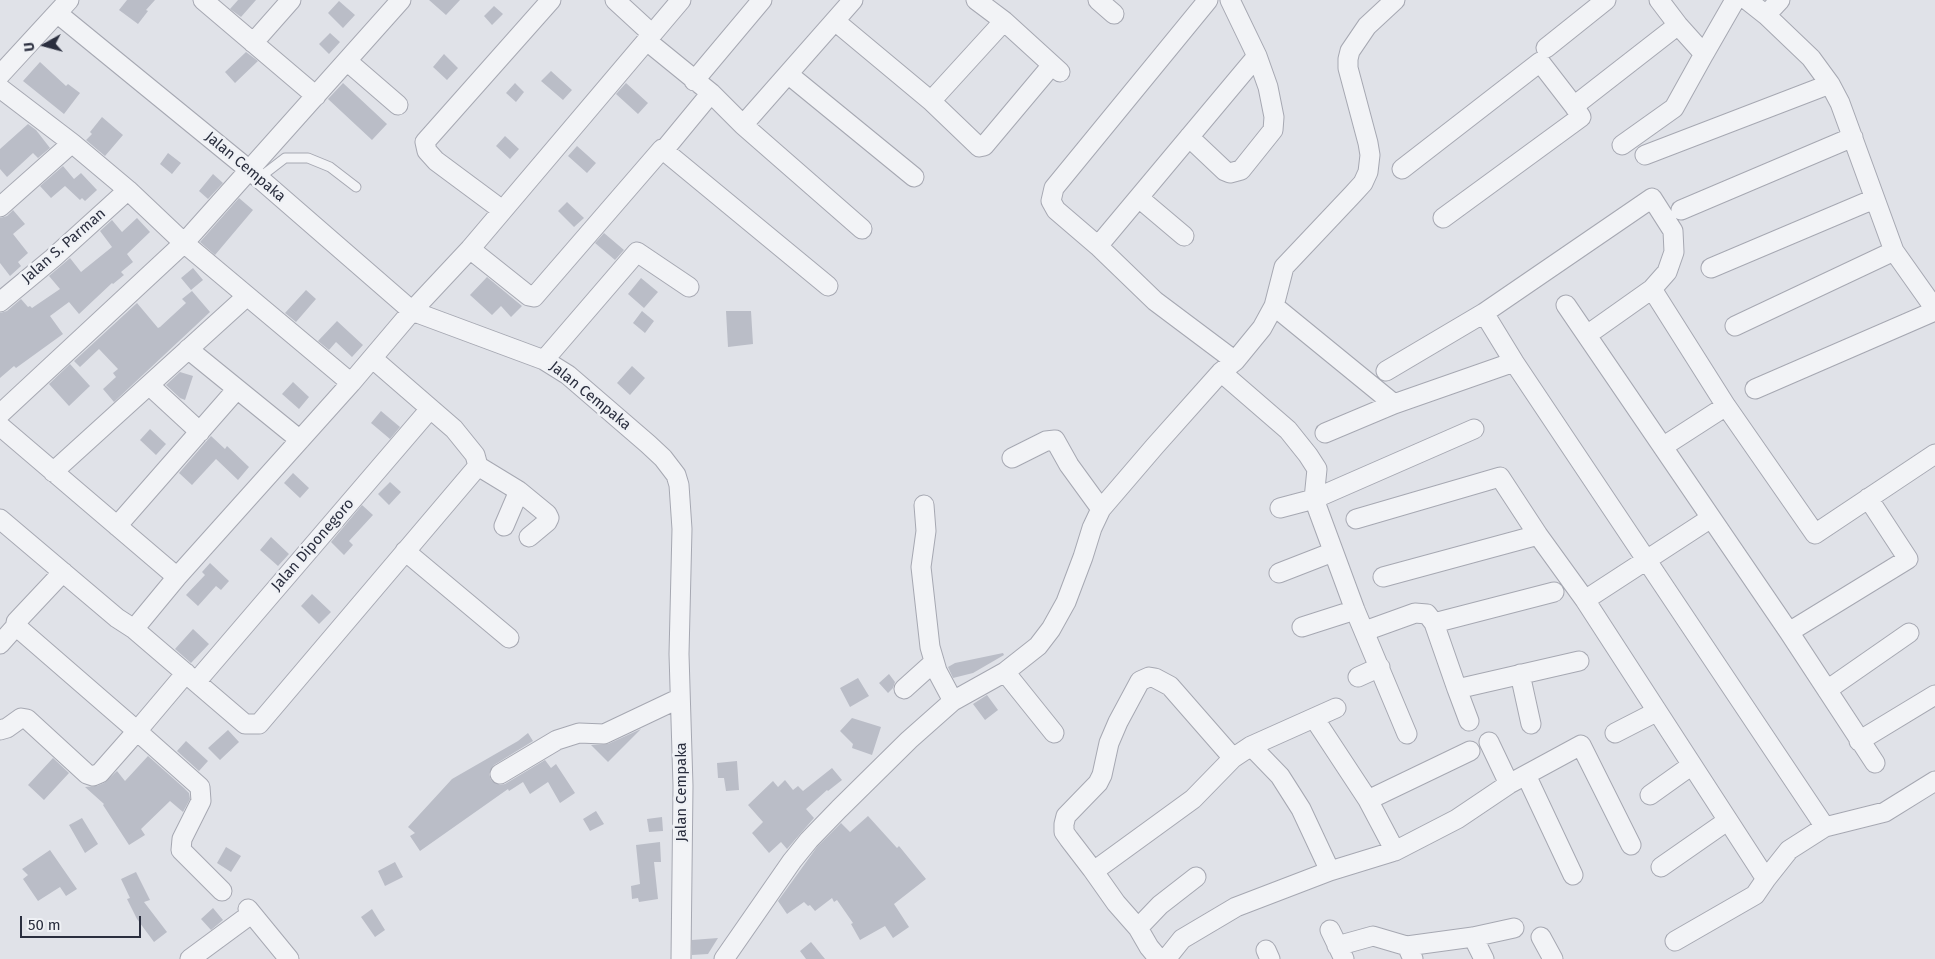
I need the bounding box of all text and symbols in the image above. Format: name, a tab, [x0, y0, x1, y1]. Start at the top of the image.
north arrow	[20, 20, 70, 70]
text: U	[21, 41, 39, 52]
street label: Jalan Cempaka	[201, 128, 289, 206]
street label: Jalan S. Parman	[18, 205, 110, 287]
street label: Jalan Cempaka	[546, 358, 634, 434]
street label: Jalan Diponegoro	[268, 495, 358, 595]
street label: Jalan Cempaka	[673, 742, 691, 842]
scale bar	[22, 906, 144, 938]
text: 50 m	[28, 916, 61, 934]

